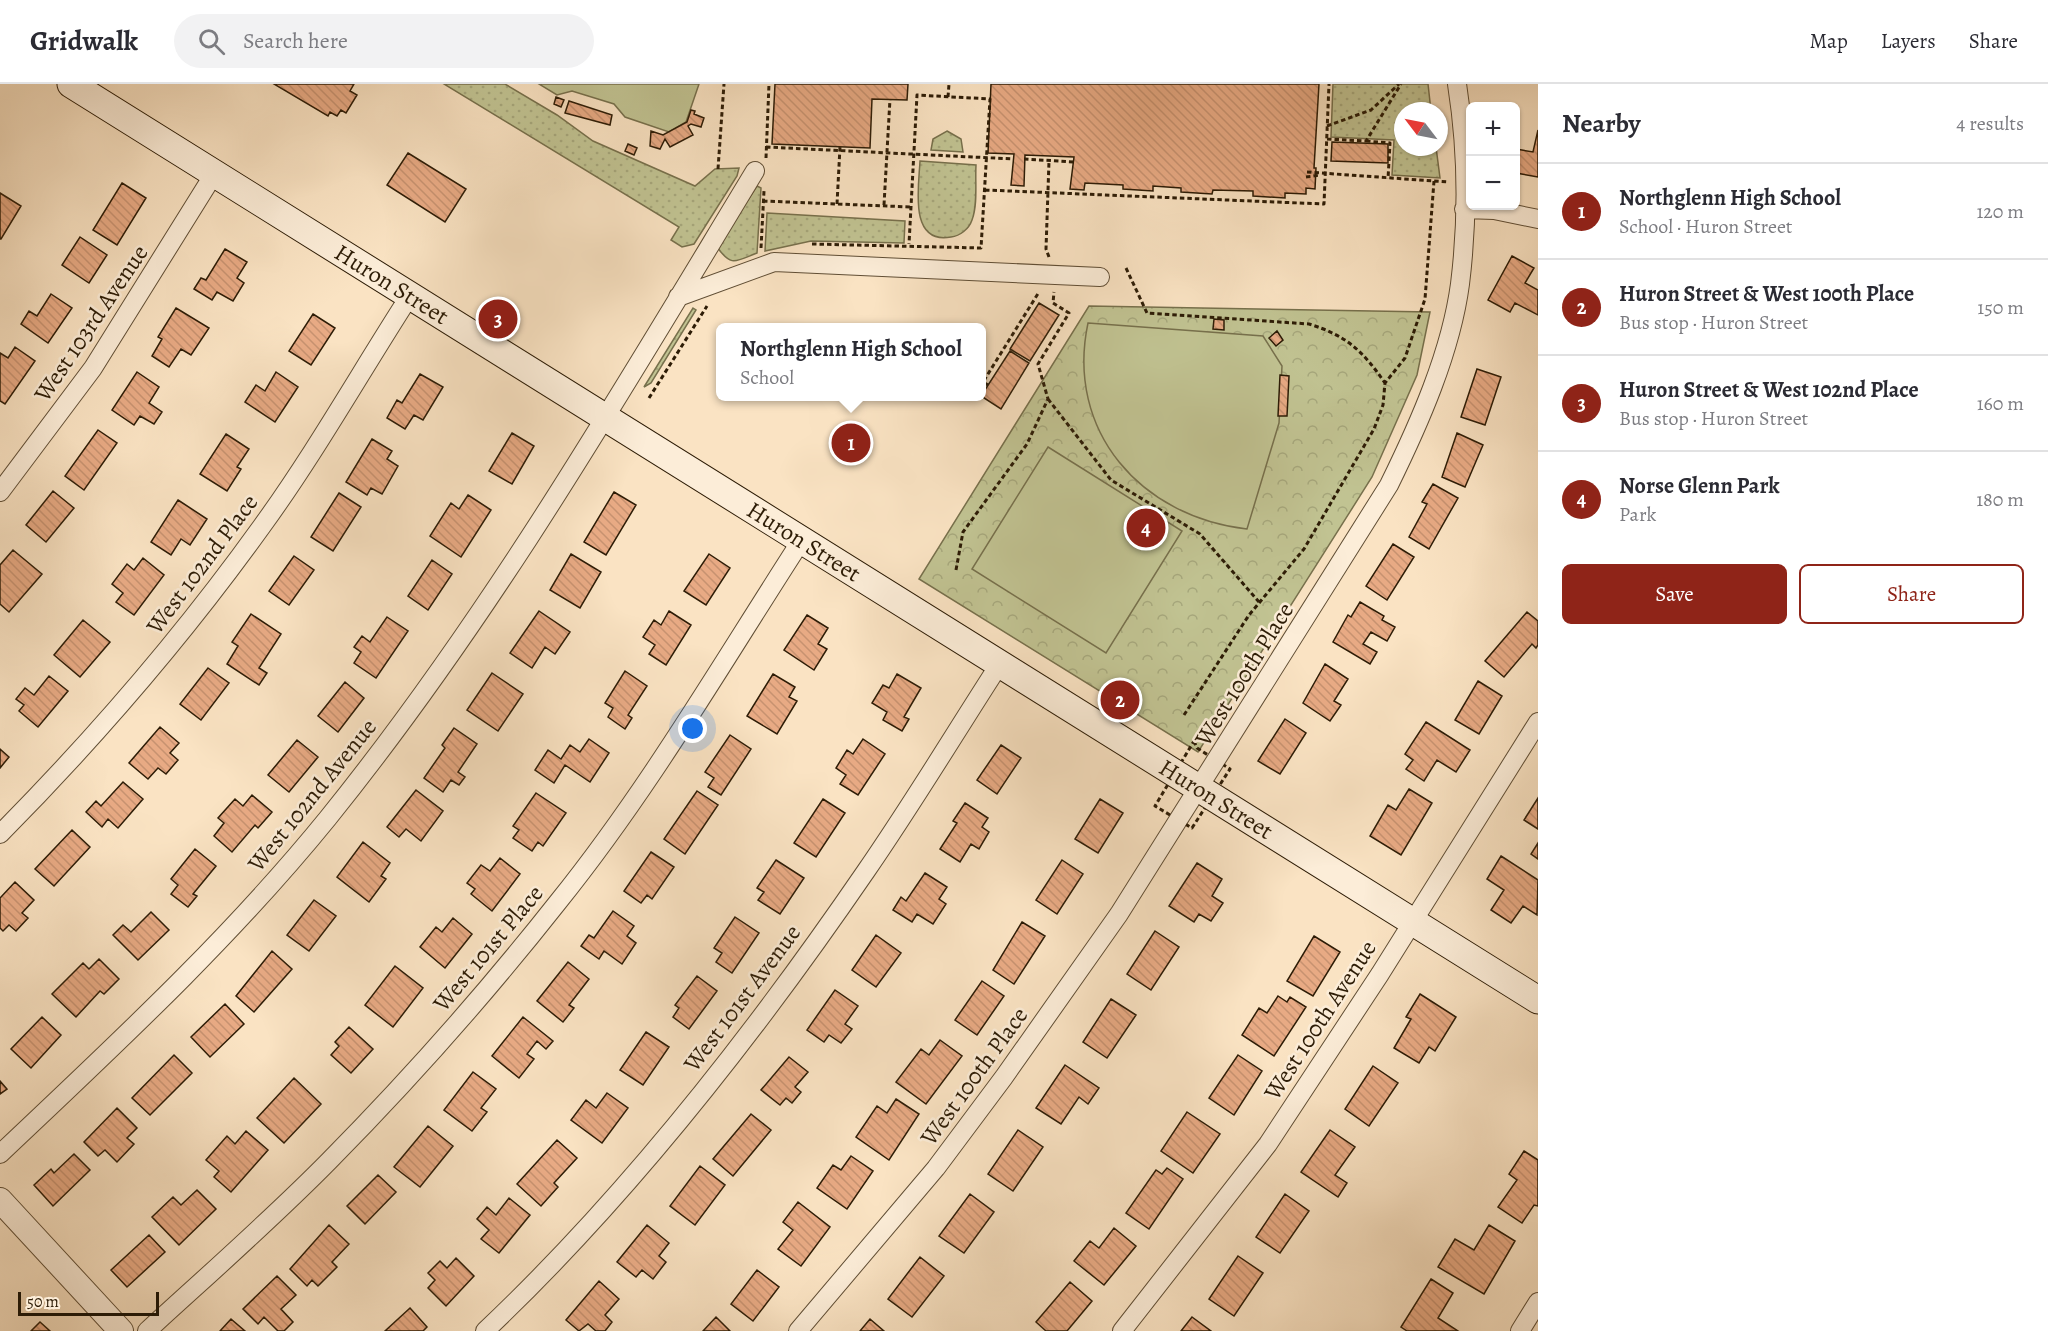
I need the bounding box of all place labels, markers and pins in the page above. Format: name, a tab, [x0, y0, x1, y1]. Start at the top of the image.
pin: 3	[478, 296, 518, 342]
pin: 1	[832, 420, 870, 466]
pin: 4	[1126, 506, 1166, 550]
pin: 2	[1100, 678, 1140, 722]

